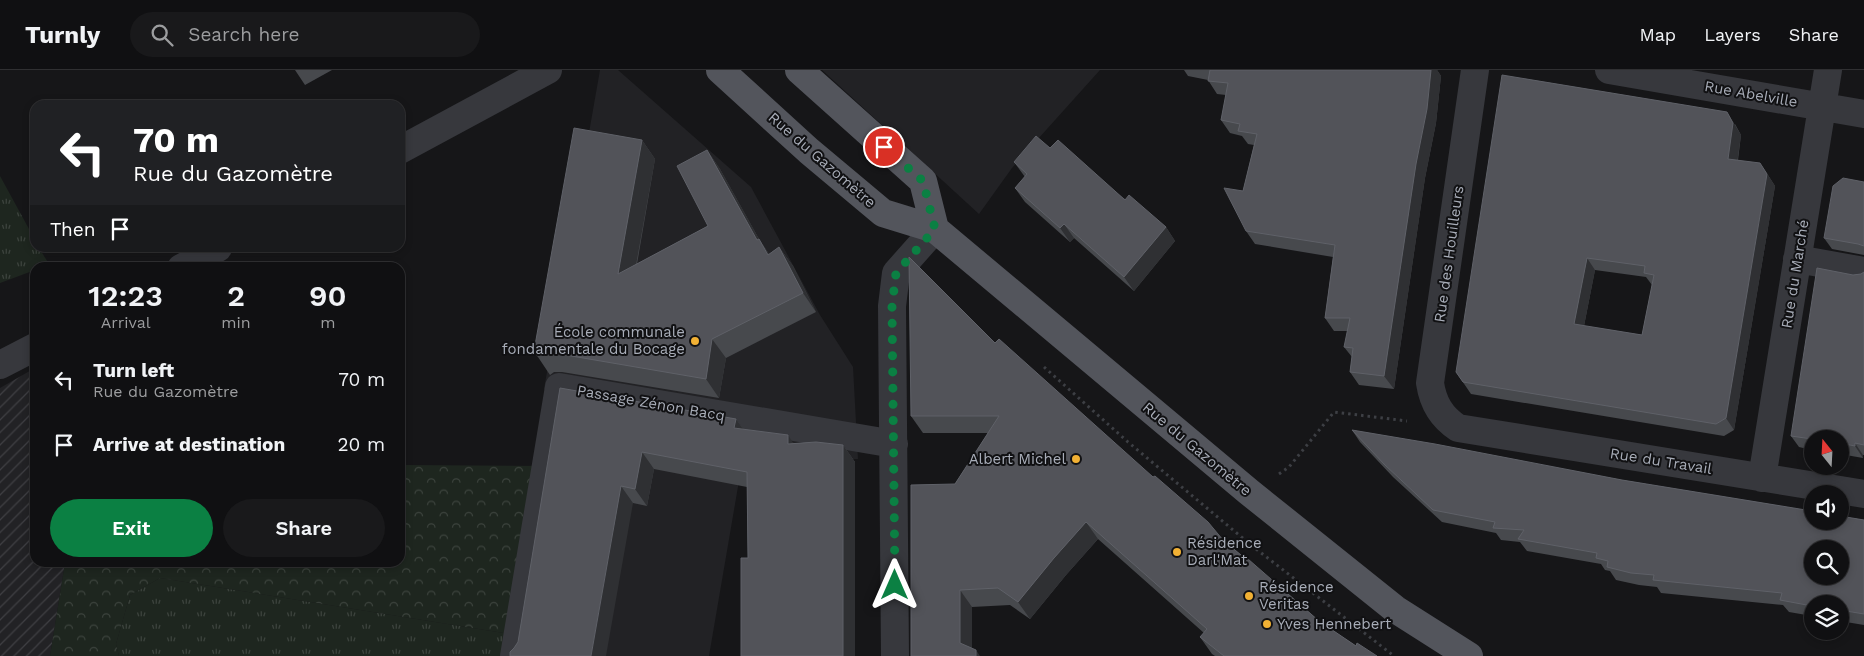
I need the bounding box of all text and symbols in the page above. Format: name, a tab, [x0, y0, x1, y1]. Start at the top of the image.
search box	[130, 12, 480, 57]
text: Turnly	[25, 21, 100, 49]
icon: search	[148, 21, 176, 49]
text: Search here	[188, 23, 300, 46]
text: Map	[1639, 24, 1676, 45]
text: Layers	[1704, 24, 1761, 45]
text: Share	[1789, 24, 1839, 45]
street label: Rue Abelville	[1703, 77, 1799, 111]
street label: Rue du Gazomètre	[765, 108, 879, 212]
text: 70 m	[133, 119, 219, 161]
icon: left	[50, 120, 115, 185]
pin	[863, 126, 905, 168]
icon: arrive	[870, 133, 898, 161]
text: Rue du Gazomètre	[133, 161, 333, 186]
street label: Rue des Houilleurs	[1430, 184, 1468, 324]
icon: arrive	[106, 215, 134, 243]
text: Then	[50, 218, 96, 241]
street label: Rue du Marché	[1778, 218, 1812, 330]
text: 12:23	[88, 278, 163, 313]
text: 2	[227, 278, 245, 313]
text: 90	[309, 278, 347, 313]
text: Arrival	[101, 313, 151, 332]
text: min	[221, 313, 251, 332]
text: m	[320, 313, 335, 332]
place label: École communale fondamentale du Bocage	[502, 323, 685, 358]
marker: École communale fondamentale du Bocage	[689, 335, 701, 347]
text: Turn left	[93, 359, 174, 382]
icon: left	[50, 366, 78, 394]
text: 70 m	[338, 368, 385, 391]
street label: Passage Zénon Bacq	[575, 381, 727, 425]
text: Rue du Gazomètre	[93, 382, 239, 401]
street label: Rue du Gazomètre	[1139, 398, 1255, 500]
north arrow	[1804, 430, 1849, 475]
map controls	[1804, 430, 1849, 640]
icon: arrive	[50, 431, 78, 459]
text: Arrive at destination	[93, 433, 285, 456]
text: 20 m	[338, 433, 385, 456]
street label: Rue du Travail	[1609, 444, 1714, 478]
place label: Albert Michel	[969, 450, 1066, 468]
marker: Albert Michel	[1070, 453, 1082, 465]
button: sound	[1804, 485, 1849, 530]
button: Exit	[50, 499, 213, 557]
button: Share	[223, 499, 385, 557]
place label: Résidence Darl'Mat	[1187, 534, 1262, 569]
button: search	[1804, 540, 1849, 585]
marker: Résidence Darl'Mat	[1171, 546, 1183, 558]
position arrow	[868, 558, 920, 610]
place label: Résidence Veritas	[1259, 578, 1334, 613]
marker: Résidence Veritas	[1243, 590, 1255, 602]
button: layers	[1804, 595, 1849, 640]
place label: Yves Hennebert	[1277, 615, 1392, 633]
marker: Yves Hennebert	[1261, 618, 1273, 630]

